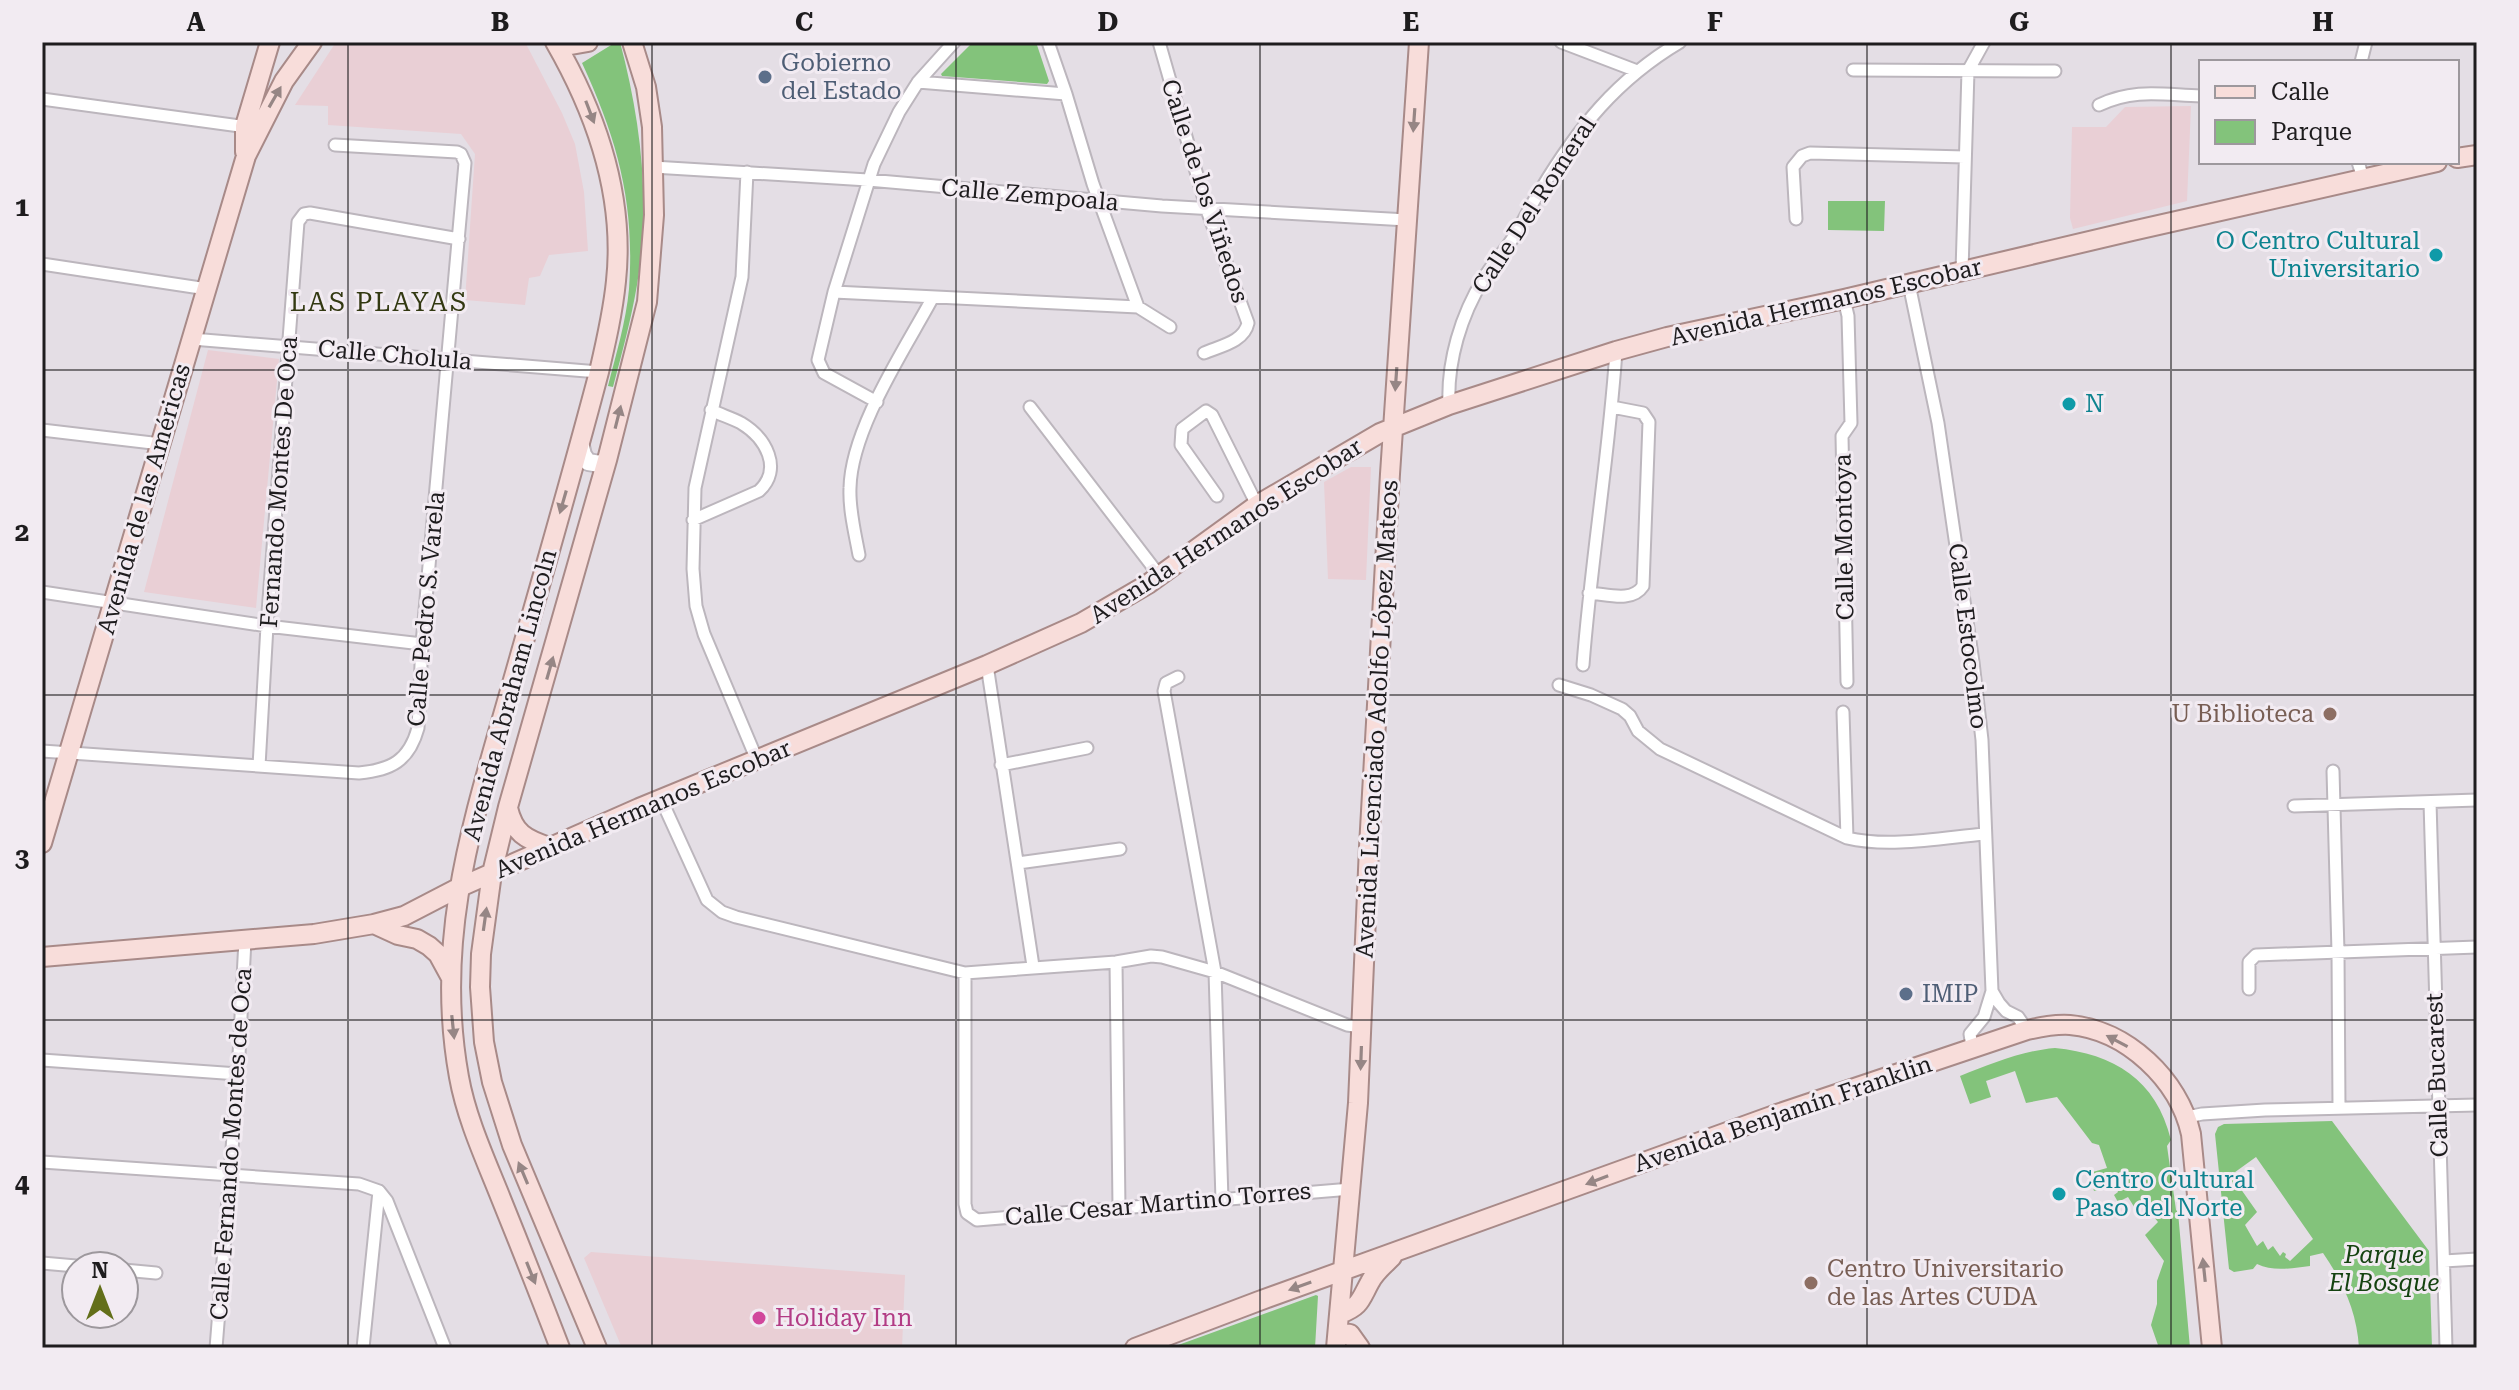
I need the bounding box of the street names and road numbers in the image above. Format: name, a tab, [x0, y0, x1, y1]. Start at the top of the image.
street label: Calle de los Viñedos	[1156, 76, 1254, 306]
street label: Calle Del Romeral	[1466, 111, 1602, 299]
street label: Calle Zempoala	[940, 173, 1120, 217]
street label: Avenida Hermanos Escobar	[1668, 252, 1985, 351]
street label: Calle Cholula	[317, 334, 473, 376]
street label: Fernando Montes De Oca	[255, 335, 303, 629]
street label: Avenida de las Américas	[92, 361, 196, 637]
street label: Avenida Hermanos Escobar	[1085, 432, 1367, 630]
street label: Calle Montoya	[1829, 453, 1859, 621]
street label: Avenida Licenciado Adolfo López Mateos	[1350, 479, 1404, 959]
street label: Calle Pedro S. Varela	[402, 490, 450, 728]
street label: Calle Estocolmo	[1943, 542, 1993, 730]
street label: Avenida Abraham Lincoln	[458, 546, 562, 844]
street label: Avenida Hermanos Escobar	[491, 734, 795, 884]
street label: Calle Fernando Montes de Oca	[205, 967, 257, 1321]
street label: Calle Bucarest	[2420, 992, 2454, 1158]
street label: Avenida Benjamín Franklin	[1630, 1050, 1936, 1178]
street label: Calle Cesar Martino Torres	[1004, 1177, 1312, 1231]

